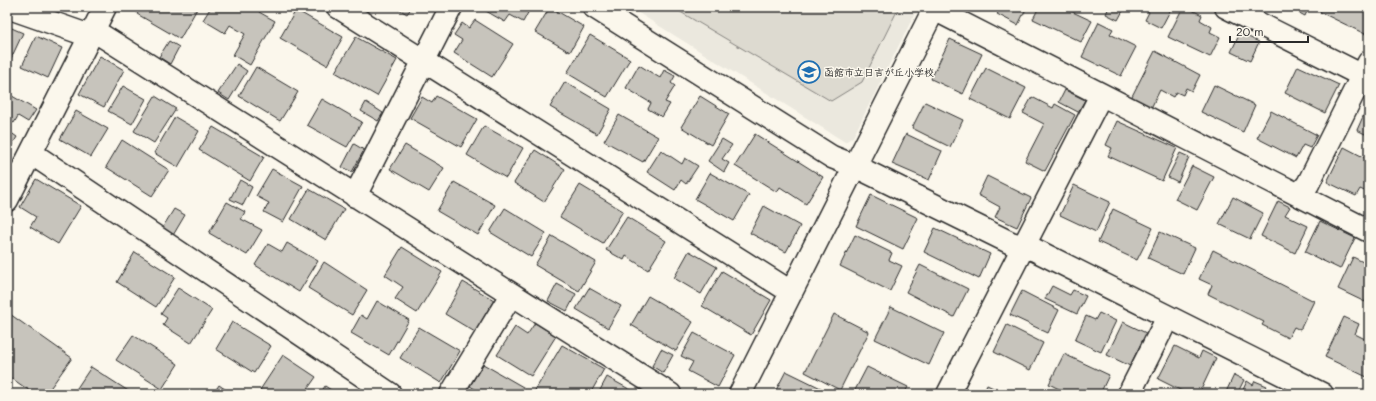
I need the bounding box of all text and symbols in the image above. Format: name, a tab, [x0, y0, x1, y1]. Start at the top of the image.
scale bar	[1230, 18, 1308, 44]
text: 20 m	[1236, 23, 1264, 39]
school or university icon: 函館市立日吉が丘小学校	[796, 59, 822, 85]
place label: 函館市立日吉が丘小学校	[824, 65, 934, 79]

